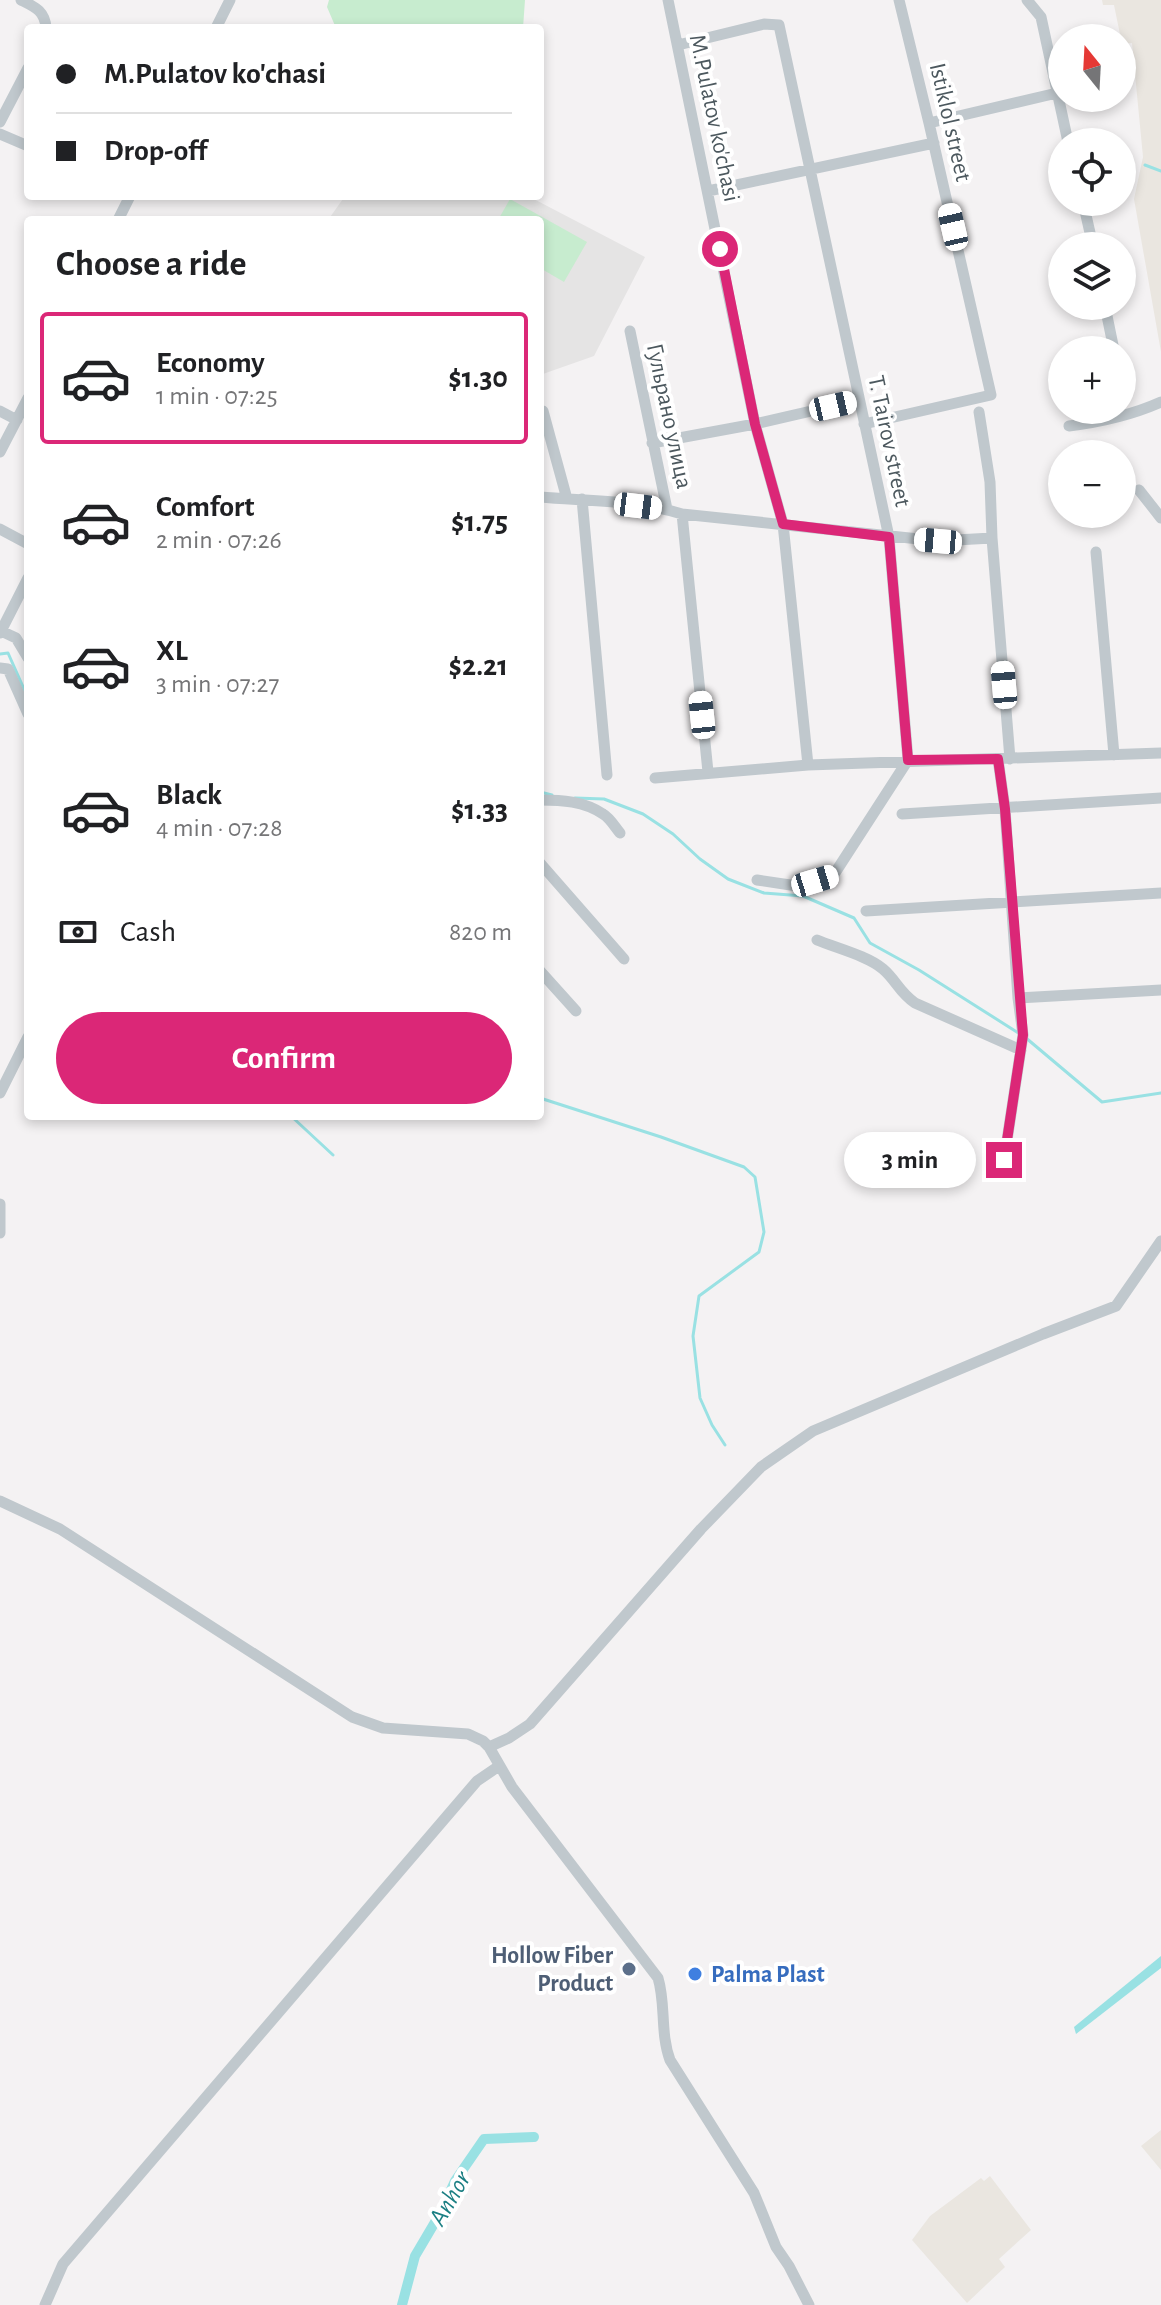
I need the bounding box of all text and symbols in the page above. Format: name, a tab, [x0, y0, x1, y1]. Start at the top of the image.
north arrow	[1048, 24, 1136, 112]
map controls	[1048, 24, 1136, 528]
street label: M.Pulatov ko'chasi	[685, 32, 743, 204]
text: M.Pulatov ko'chasi	[104, 59, 326, 89]
street label: Istiklol street	[925, 61, 975, 184]
button: locate	[1048, 128, 1136, 216]
text: Drop-off	[104, 136, 207, 166]
car	[936, 201, 970, 253]
route start	[702, 231, 738, 267]
button: layers	[1048, 232, 1136, 320]
text: Choose a ride	[56, 246, 246, 282]
button: +	[1048, 336, 1136, 424]
street label: Гульрано улица	[642, 341, 696, 491]
icon: car	[60, 342, 132, 414]
text: Economy	[156, 348, 265, 378]
text: $1.30	[448, 363, 508, 393]
street label: T. Tairov street	[863, 373, 915, 509]
text: 1 min · 07:25	[156, 383, 278, 409]
car	[807, 389, 859, 423]
button: −	[1048, 440, 1136, 528]
icon: car	[60, 486, 132, 558]
car	[613, 491, 663, 521]
text: Comfort	[156, 492, 255, 522]
text: $1.75	[451, 507, 508, 537]
text: 2 min · 07:26	[156, 527, 282, 553]
car	[913, 527, 963, 555]
icon: car	[60, 630, 132, 702]
text: XL	[156, 636, 188, 666]
text: $2.21	[449, 651, 508, 681]
car	[990, 660, 1018, 710]
text: 3 min · 07:27	[156, 671, 279, 697]
car	[688, 690, 716, 740]
icon: car	[60, 774, 132, 846]
text: Black	[156, 780, 222, 810]
text: $1.33	[451, 795, 508, 825]
text: 4 min · 07:28	[156, 815, 283, 841]
car	[789, 863, 841, 899]
icon: cash	[56, 910, 100, 954]
text: Cash	[120, 917, 176, 947]
text: 820 m	[449, 919, 512, 945]
button: Confirm	[56, 1012, 512, 1104]
callout: 3 min	[844, 1132, 976, 1188]
route end	[986, 1142, 1022, 1178]
text: 3 min	[882, 1147, 938, 1173]
place label: Hollow Fiber Product	[491, 1944, 614, 1996]
marker: Hollow Fiber Product	[620, 1960, 638, 1978]
place label: Palma Plast	[711, 1963, 825, 1987]
marker: Palma Plast	[686, 1965, 704, 1983]
water label: Anhor	[424, 2166, 476, 2231]

